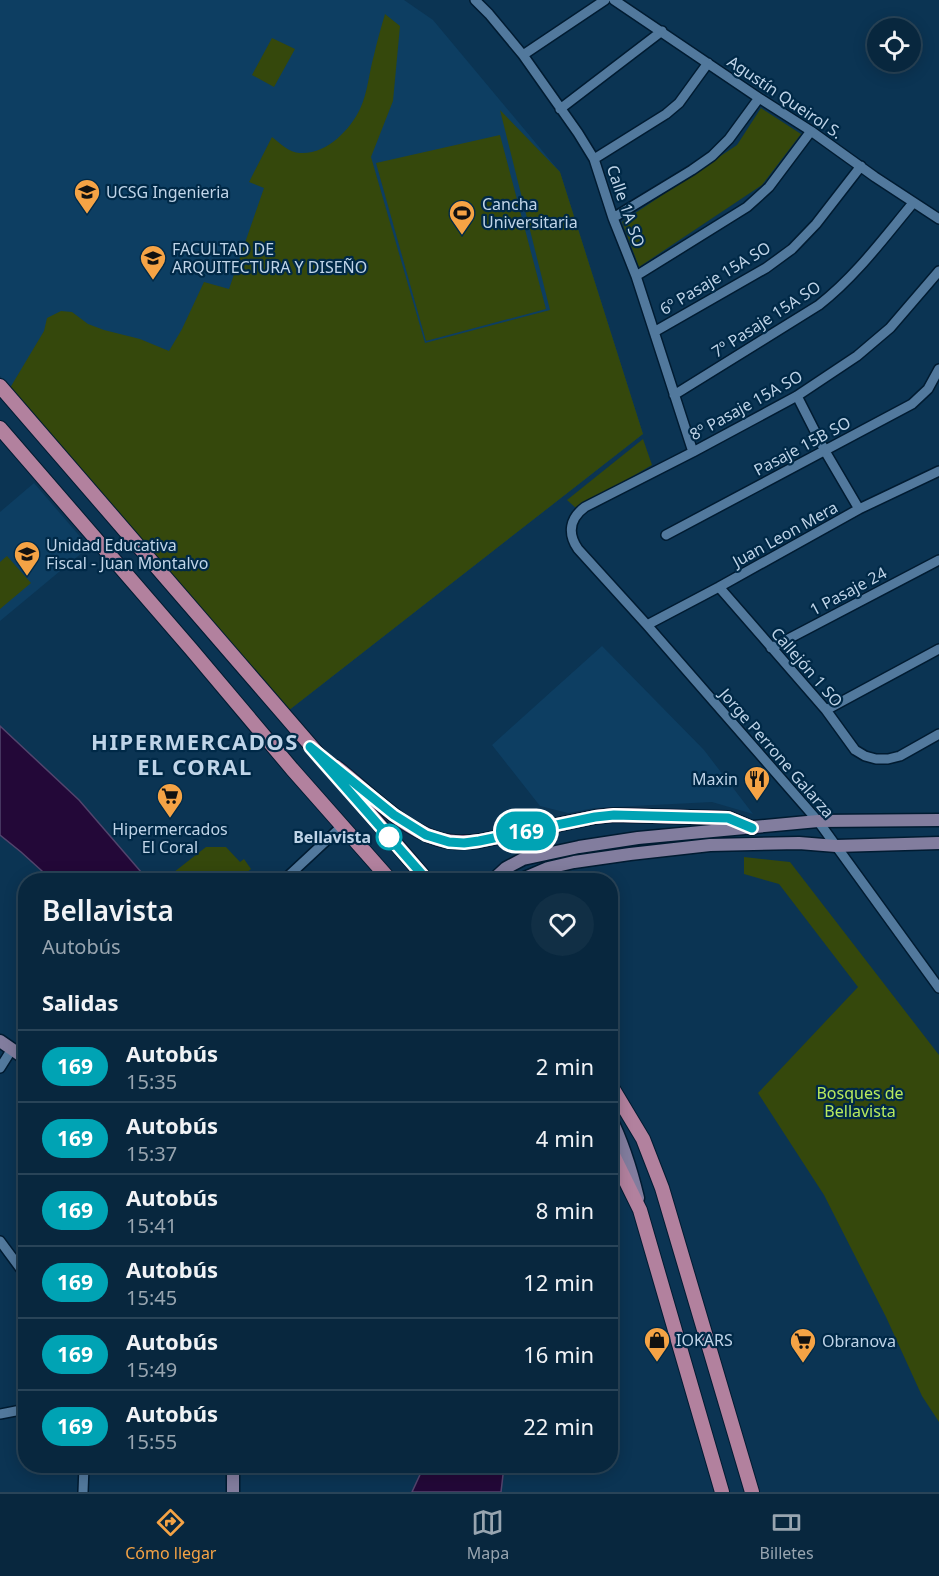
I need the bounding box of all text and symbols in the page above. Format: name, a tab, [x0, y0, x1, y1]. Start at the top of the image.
map controls	[867, 18, 921, 72]
button: locate	[867, 18, 921, 72]
street label: Agustín Queirol S.	[723, 50, 847, 144]
street label: Calle 1A SO	[602, 162, 650, 250]
school or university icon: UCSG Ingenieria	[72, 177, 102, 215]
place label: UCSG Ingenieria	[106, 181, 229, 203]
place label: Cancha Universitaria	[482, 193, 578, 233]
sports icon: Cancha Universitaria	[447, 198, 477, 236]
street label: 6º Pasaje 15A SO	[655, 236, 775, 320]
place label: FACULTAD DE ARQUITECTURA Y DISEÑO	[172, 238, 367, 278]
school or university icon: FACULTAD DE ARQUITECTURA Y DISEÑO	[138, 243, 168, 281]
street label: 7º Pasaje 15A SO	[707, 275, 825, 363]
street label: 8º Pasaje 15A SO	[686, 365, 806, 445]
street label: Pasaje 15B SO	[750, 411, 854, 481]
street label: Juan Leon Mera	[727, 496, 842, 573]
place label: Unidad Educativa Fiscal - Juan Montalvo	[46, 534, 208, 574]
school or university icon: Unidad Educativa Fiscal - Juan Montalvo	[12, 539, 42, 577]
street label: 1 Pasaje 24	[806, 562, 890, 620]
street label: Callejón 1 SO	[766, 622, 848, 712]
street label: Jorge Perrone Galarza	[713, 682, 839, 822]
district label: HIPERMERCADOS EL CORAL	[91, 726, 299, 781]
restaurant icon: Maxin	[742, 764, 772, 802]
place label: Maxin	[692, 768, 738, 790]
supermarket icon: Hipermercados El Coral	[155, 781, 185, 819]
line badge: 169	[492, 812, 560, 850]
text: 169	[508, 817, 544, 845]
place label: Hipermercados El Coral	[112, 818, 228, 858]
marker: Bellavista	[376, 824, 402, 850]
place label: Bellavista	[293, 826, 371, 848]
text: Bellavista	[42, 891, 174, 929]
button: heart	[531, 893, 594, 956]
text: Autobús	[42, 933, 121, 960]
text: Salidas	[42, 987, 119, 1017]
text: Autobús	[126, 1038, 218, 1068]
text: 2 min	[536, 1051, 594, 1081]
text: 169	[57, 1052, 93, 1080]
text: 15:35	[126, 1068, 177, 1095]
park label: Bosques de Bellavista	[816, 1082, 904, 1122]
text: Autobús	[126, 1110, 218, 1140]
text: 4 min	[536, 1123, 594, 1153]
text: 169	[57, 1124, 93, 1152]
text: 15:37	[126, 1140, 177, 1167]
text: Autobús	[126, 1182, 218, 1212]
text: 8 min	[536, 1195, 594, 1225]
text: 169	[57, 1196, 93, 1224]
text: 15:41	[126, 1212, 177, 1239]
text: Autobús	[126, 1254, 218, 1284]
text: 12 min	[523, 1267, 594, 1297]
text: 169	[57, 1268, 93, 1296]
text: 15:45	[126, 1284, 177, 1311]
shop icon: IOKARS	[642, 1325, 672, 1363]
text: Autobús	[126, 1326, 218, 1356]
supermarket icon: Obranova	[788, 1326, 818, 1364]
place label: IOKARS	[676, 1329, 733, 1351]
place label: Obranova	[822, 1330, 896, 1352]
text: 16 min	[523, 1339, 594, 1369]
text: 169	[57, 1340, 93, 1368]
text: 15:49	[126, 1356, 177, 1383]
text: Autobús	[126, 1398, 218, 1428]
text: 22 min	[523, 1411, 594, 1441]
text: 169	[57, 1412, 93, 1440]
text: 15:55	[126, 1428, 177, 1455]
tab: Cómo llegar	[125, 1506, 216, 1564]
tab: Mapa	[467, 1506, 509, 1564]
tab: Billetes	[760, 1506, 814, 1564]

